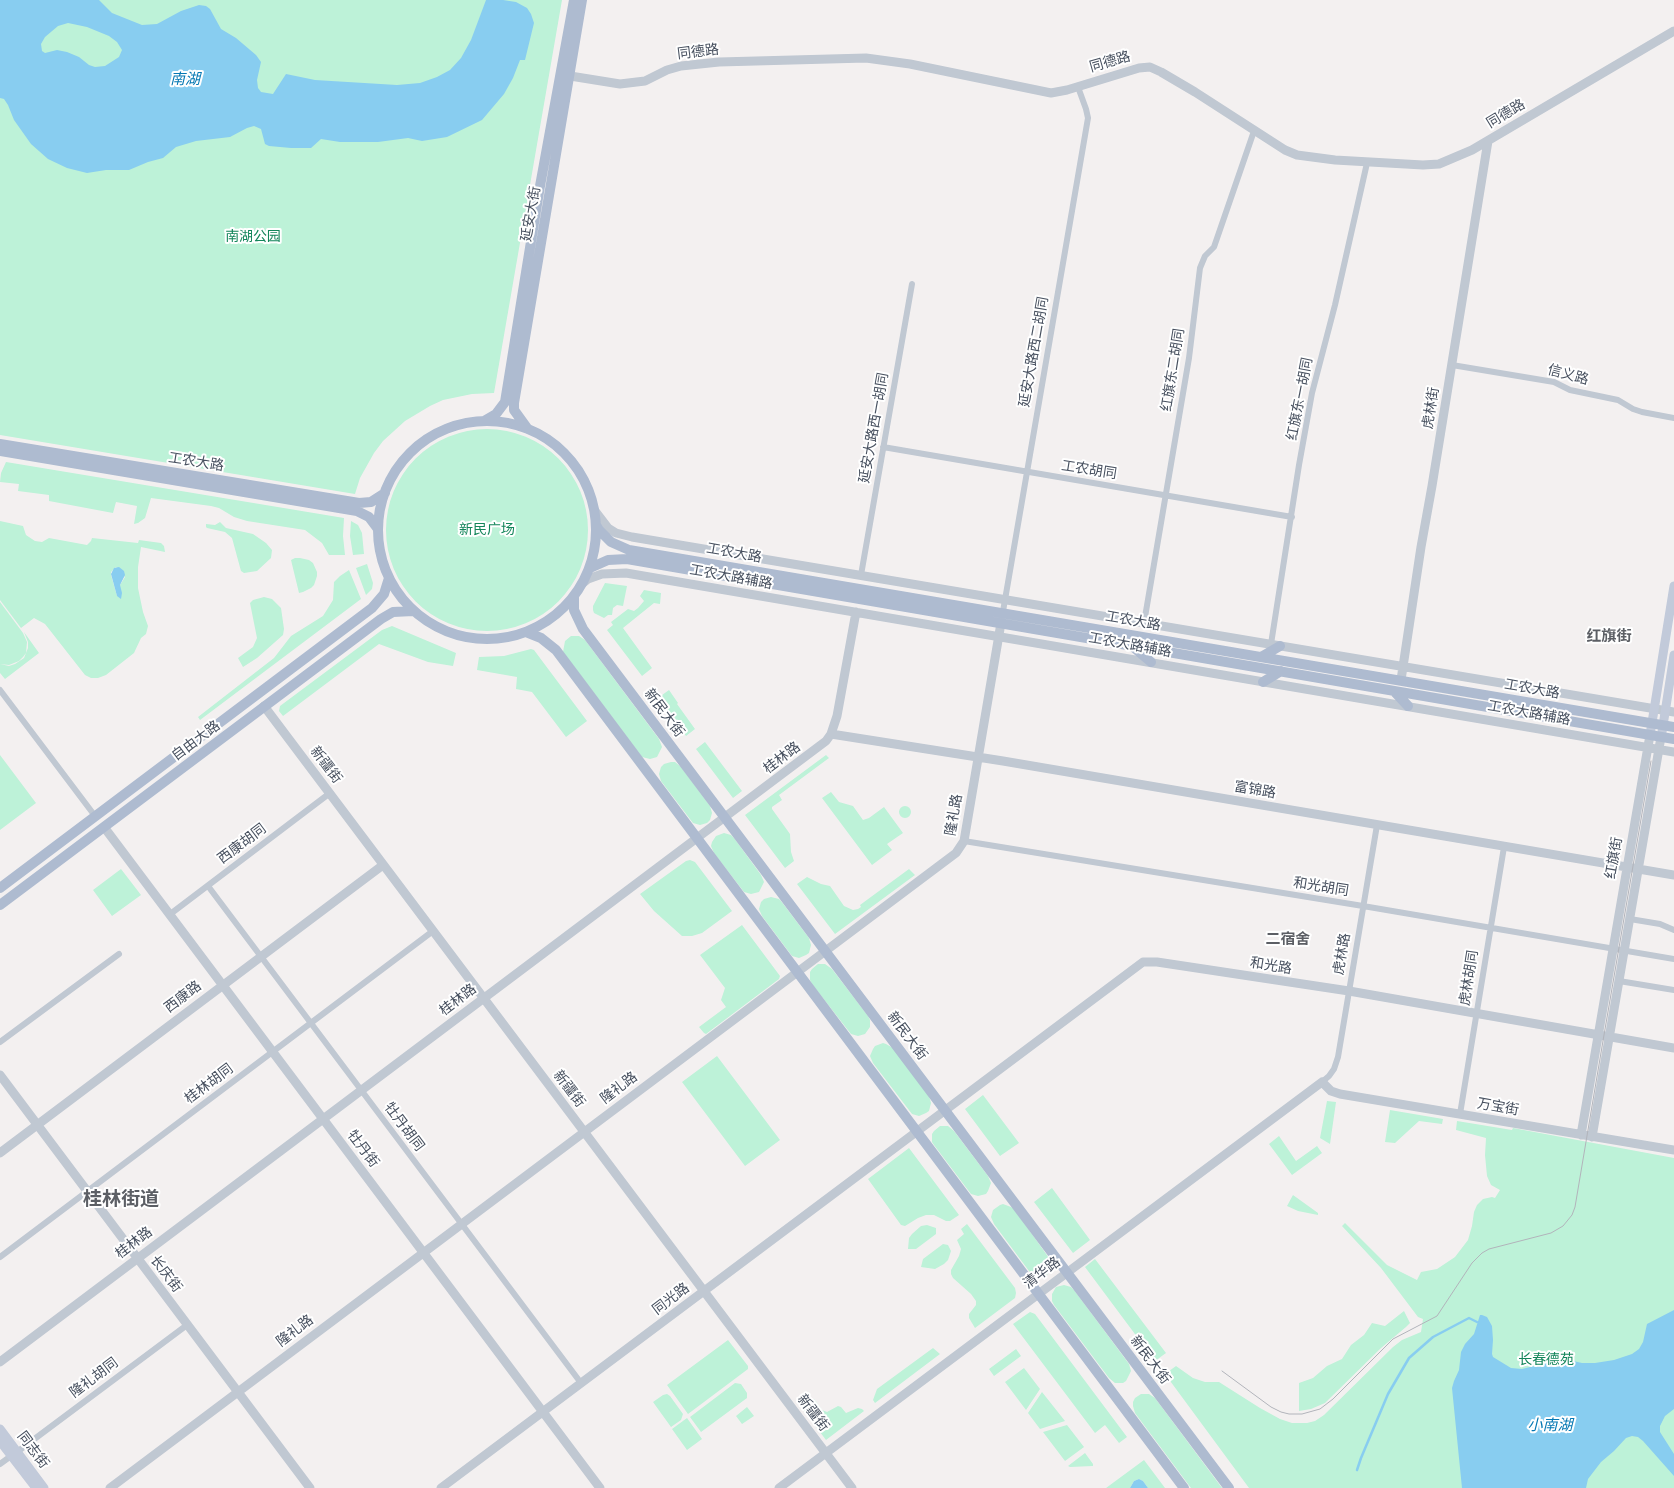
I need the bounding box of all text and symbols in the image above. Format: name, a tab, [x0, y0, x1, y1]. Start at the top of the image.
street label: 同德路	[676, 41, 720, 63]
street label: 同德路	[1087, 48, 1133, 76]
water label: 南湖	[170, 71, 200, 89]
street label: 同德路	[1484, 96, 1528, 132]
street label: 延安大街	[518, 185, 544, 243]
park label: 南湖公园	[225, 229, 281, 245]
street label: 延安大路西二胡同	[1016, 295, 1052, 409]
street label: 红旗东二胡同	[1158, 327, 1188, 413]
street label: 红旗东一胡同	[1284, 356, 1316, 442]
street label: 信义路	[1546, 361, 1590, 389]
street label: 延安大路西一胡同	[856, 371, 892, 485]
street label: 虎林街	[1419, 386, 1443, 430]
street label: 工农大路	[167, 449, 225, 475]
street label: 工农胡同	[1060, 457, 1118, 483]
park label: 新民广场	[459, 522, 515, 538]
street label: 工农大路	[705, 540, 763, 566]
street label: 工农大路辅路	[688, 561, 774, 593]
street label: 工农大路	[1104, 608, 1162, 634]
district label: 红旗街	[1587, 628, 1631, 646]
street label: 工农大路辅路	[1087, 629, 1173, 661]
street label: 工农大路	[1503, 676, 1561, 702]
street label: 新民大街	[640, 686, 688, 740]
street label: 工农大路辅路	[1486, 697, 1572, 729]
street label: 自由大路	[169, 717, 223, 765]
street label: 桂林路	[760, 739, 804, 777]
street label: 新疆街	[307, 743, 345, 787]
street label: 富锦路	[1233, 778, 1277, 802]
street label: 隆礼路	[942, 793, 966, 837]
street label: 西康胡同	[215, 820, 269, 868]
street label: 红旗街	[1602, 836, 1626, 880]
street label: 和光胡同	[1292, 874, 1350, 900]
district label: 二宿舍	[1266, 931, 1310, 949]
street label: 虎林路	[1330, 932, 1354, 976]
street label: 虎林胡同	[1456, 949, 1482, 1007]
street label: 和光路	[1249, 954, 1293, 978]
street label: 西康路	[161, 978, 205, 1016]
street label: 桂林路	[436, 981, 480, 1019]
street label: 新民大街	[883, 1009, 931, 1063]
street label: 桂林胡同	[182, 1060, 236, 1108]
street label: 新疆街	[550, 1067, 588, 1111]
street label: 隆礼路	[597, 1069, 641, 1107]
street label: 万宝街	[1476, 1095, 1520, 1119]
street label: 牡丹胡同	[380, 1100, 428, 1154]
street label: 牡丹街	[344, 1127, 382, 1171]
district label: 桂林街道	[83, 1188, 159, 1210]
street label: 桂林路	[112, 1224, 156, 1262]
street label: 长庆街	[147, 1252, 185, 1296]
street label: 清华路	[1020, 1254, 1064, 1292]
street label: 同光路	[649, 1280, 693, 1318]
street label: 隆礼路	[273, 1312, 317, 1350]
street label: 新民大街	[1126, 1333, 1174, 1387]
park label: 长春德苑	[1518, 1352, 1574, 1368]
street label: 隆礼胡同	[67, 1354, 121, 1402]
street label: 新疆街	[794, 1391, 832, 1435]
water label: 小南湖	[1528, 1417, 1572, 1435]
street label: 同志街	[14, 1428, 52, 1472]

